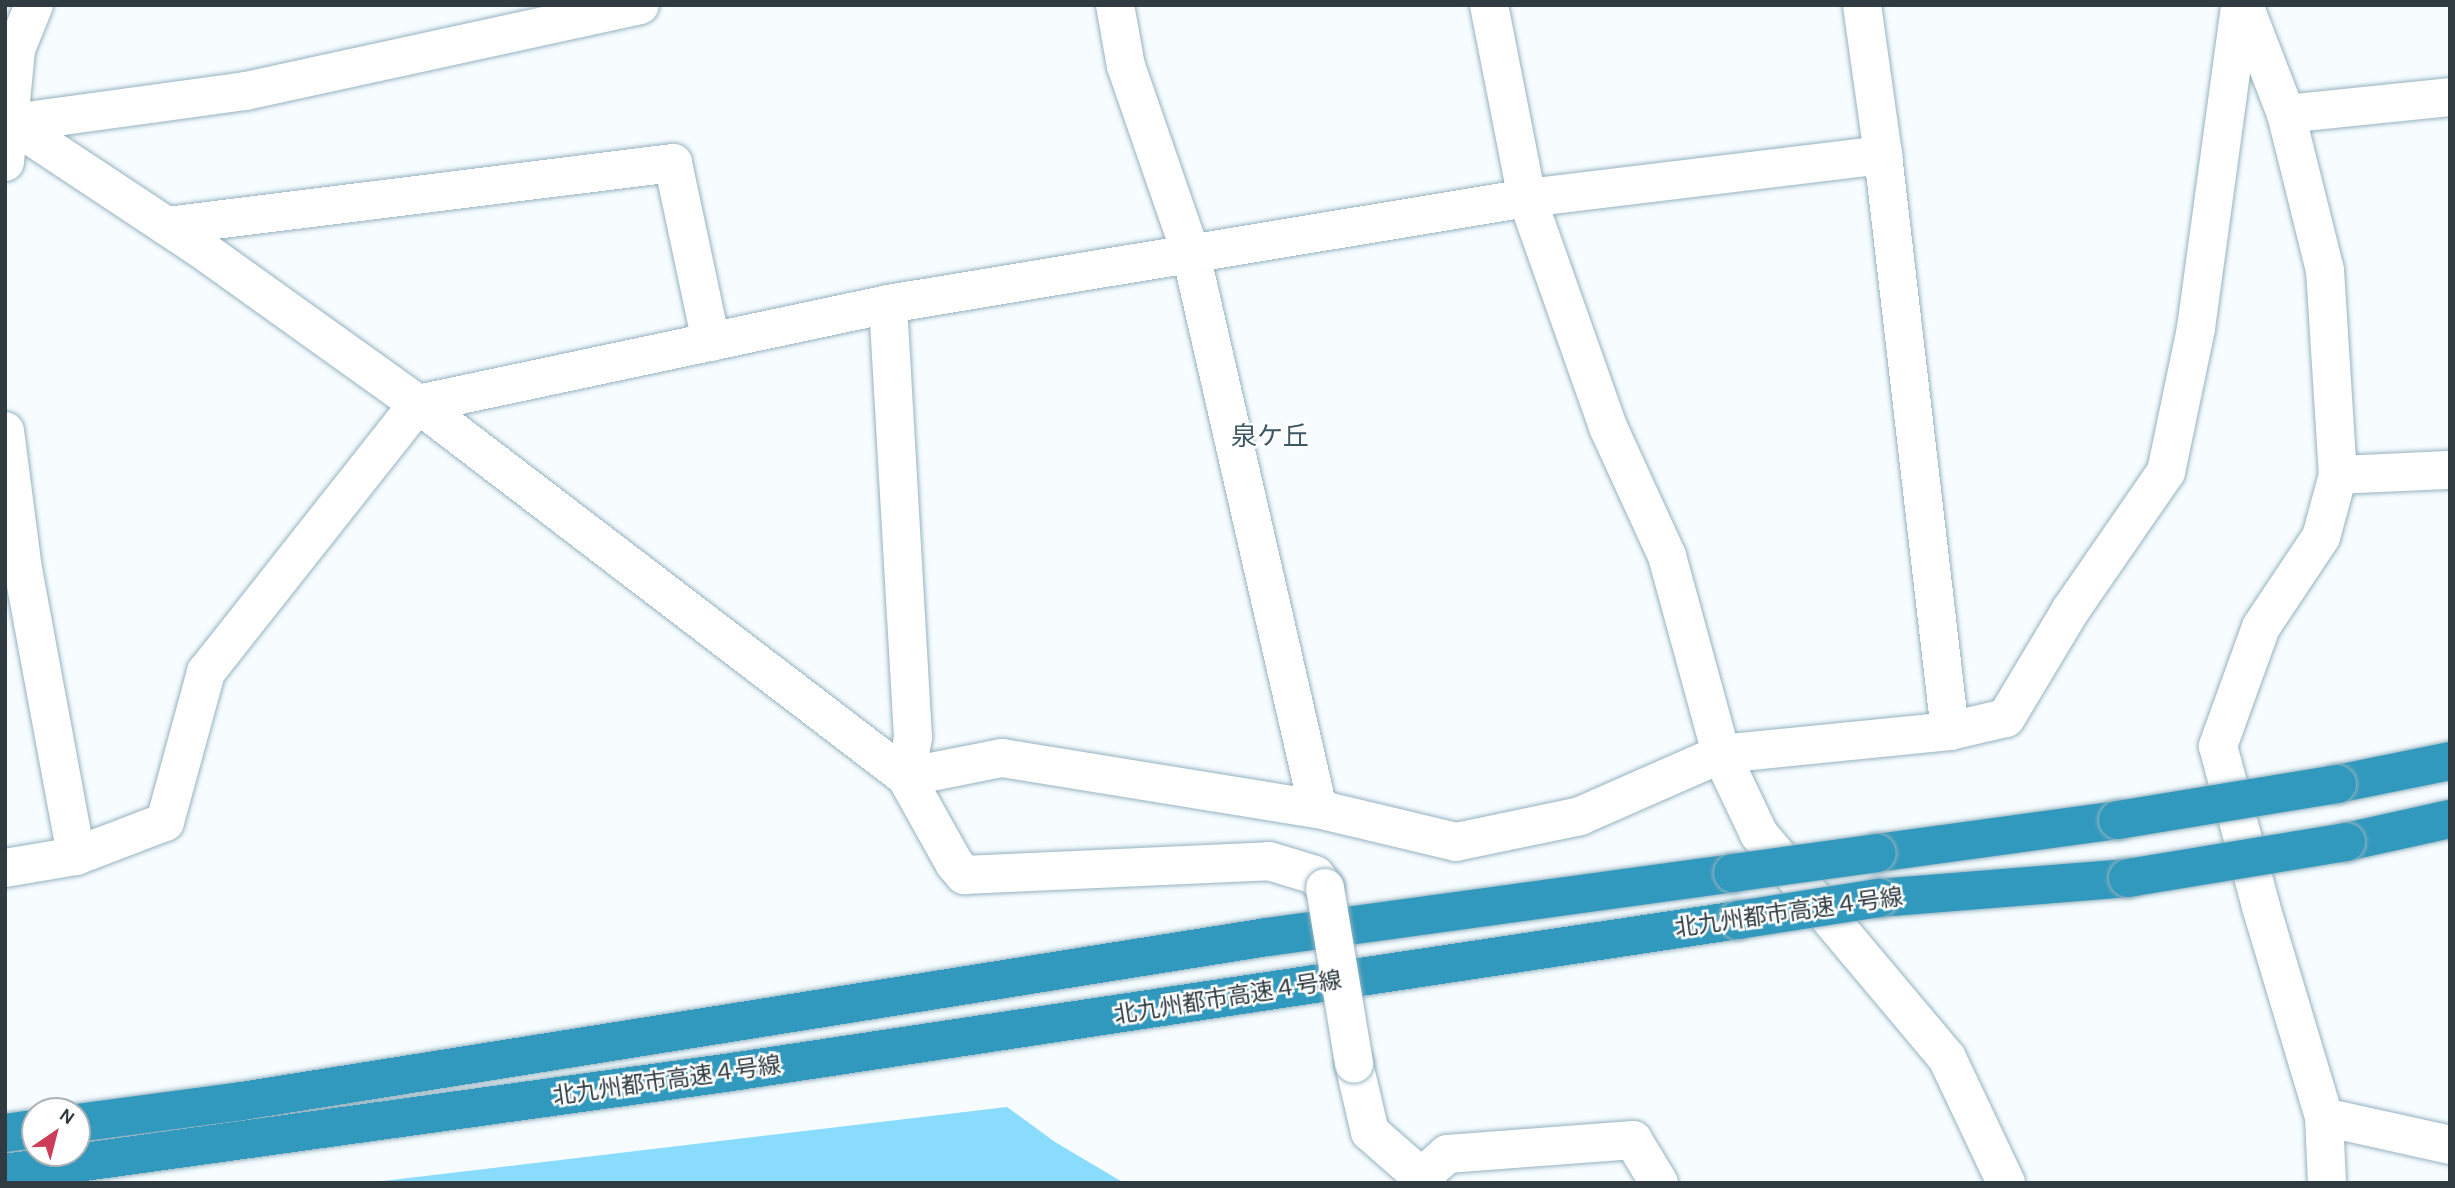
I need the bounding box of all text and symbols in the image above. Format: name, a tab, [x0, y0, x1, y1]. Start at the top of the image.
district label: 泉ケ丘	[1231, 421, 1309, 453]
street label: 北九州都市高速４号線	[1673, 883, 1905, 943]
street label: 北九州都市高速４号線	[1112, 966, 1344, 1030]
street label: 北九州都市高速４号線	[551, 1051, 783, 1111]
north arrow	[21, 1097, 91, 1167]
text: N	[55, 1104, 79, 1129]

